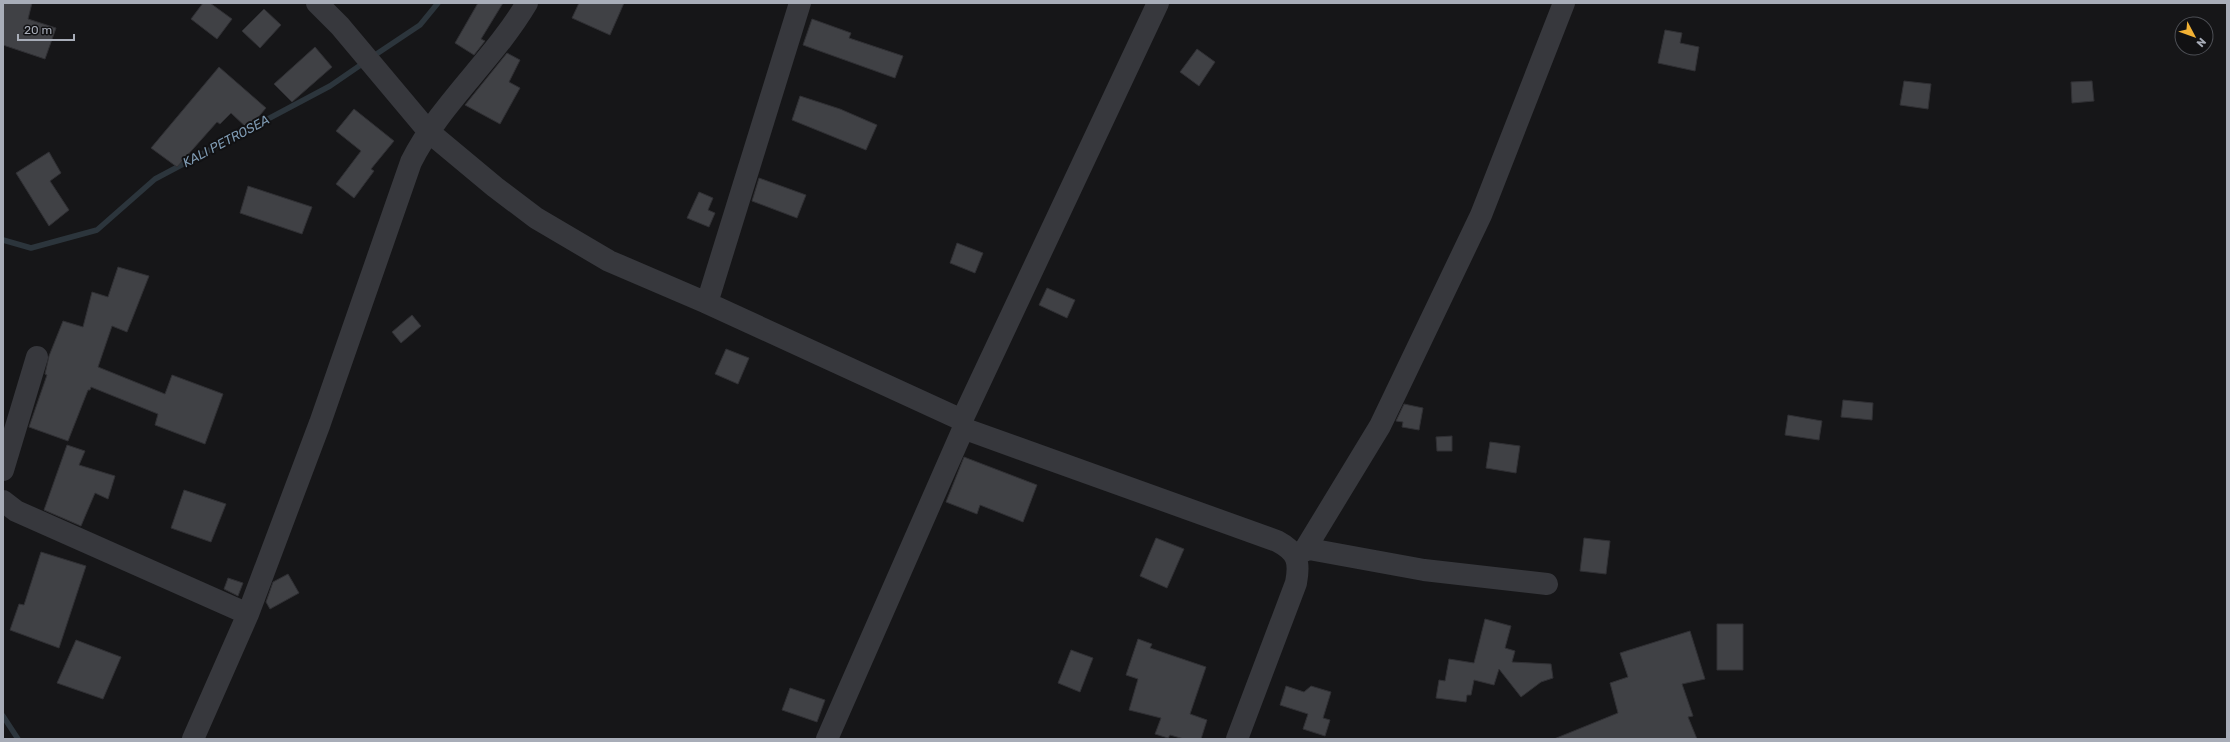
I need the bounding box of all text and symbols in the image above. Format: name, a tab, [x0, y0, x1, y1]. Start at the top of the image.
scale bar	[18, 16, 74, 42]
north arrow	[2174, 16, 2214, 56]
text: 20 m	[24, 23, 52, 37]
text: N	[2194, 35, 2209, 50]
water label: KALI PETROSEA	[180, 112, 272, 170]

